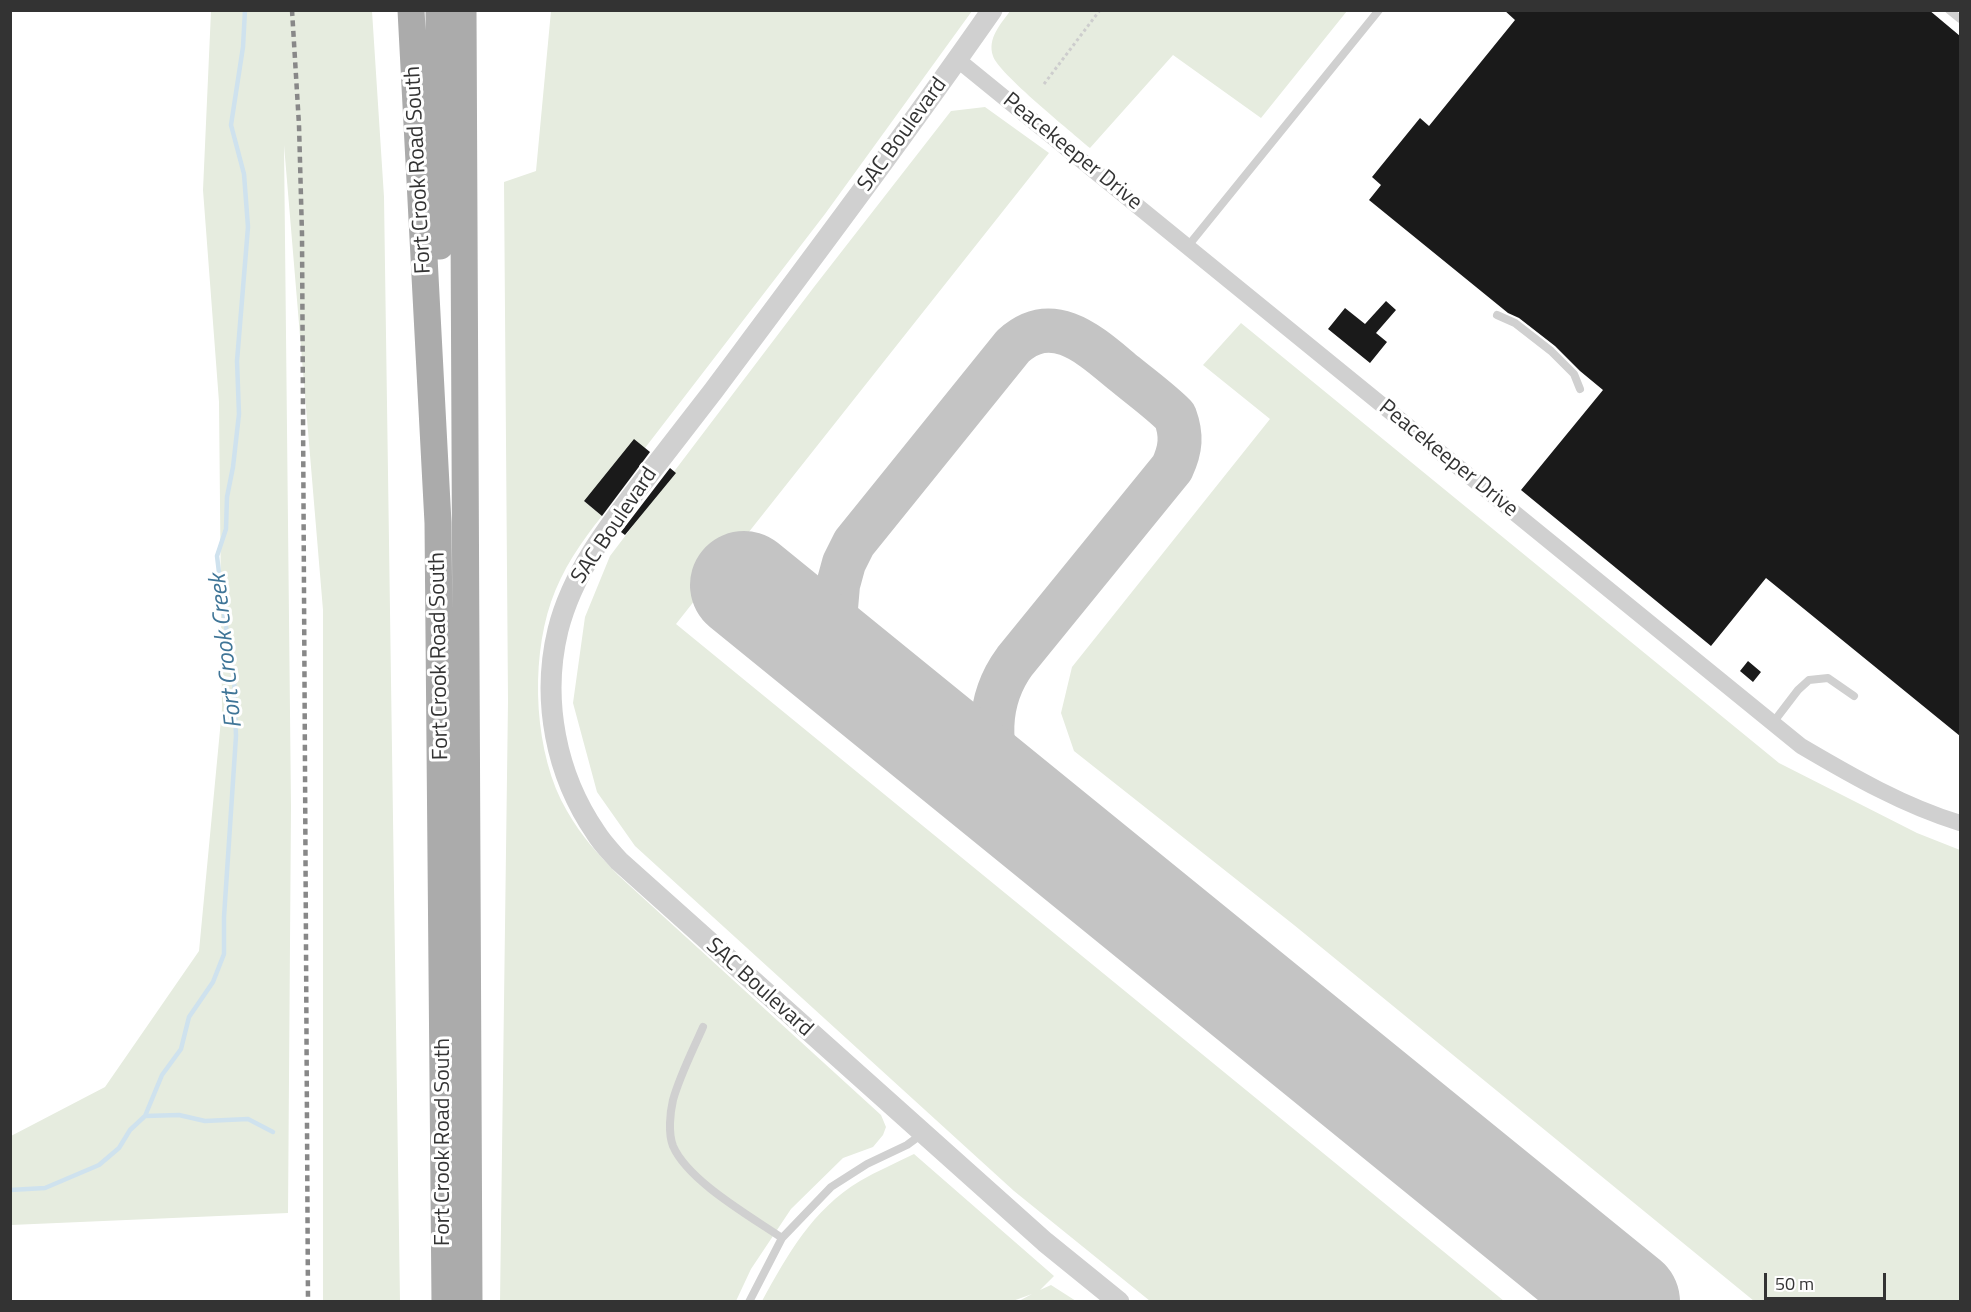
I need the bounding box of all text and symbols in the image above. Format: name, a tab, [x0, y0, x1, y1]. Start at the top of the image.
street label: Fort Crook Road South	[400, 65, 438, 275]
street label: SAC Boulevard	[853, 73, 953, 197]
street label: Peacekeeper Drive	[997, 88, 1147, 216]
street label: Peacekeeper Drive	[1373, 395, 1523, 523]
street label: SAC Boulevard	[566, 463, 664, 589]
street label: Fort Crook Road South	[425, 552, 455, 760]
water label: Fort Crook Creek	[205, 572, 249, 730]
street label: SAC Boulevard	[700, 933, 818, 1043]
street label: Fort Crook Road South	[431, 1038, 457, 1246]
scale bar	[1767, 1261, 1888, 1299]
text: 50 m	[1775, 1270, 1814, 1297]

